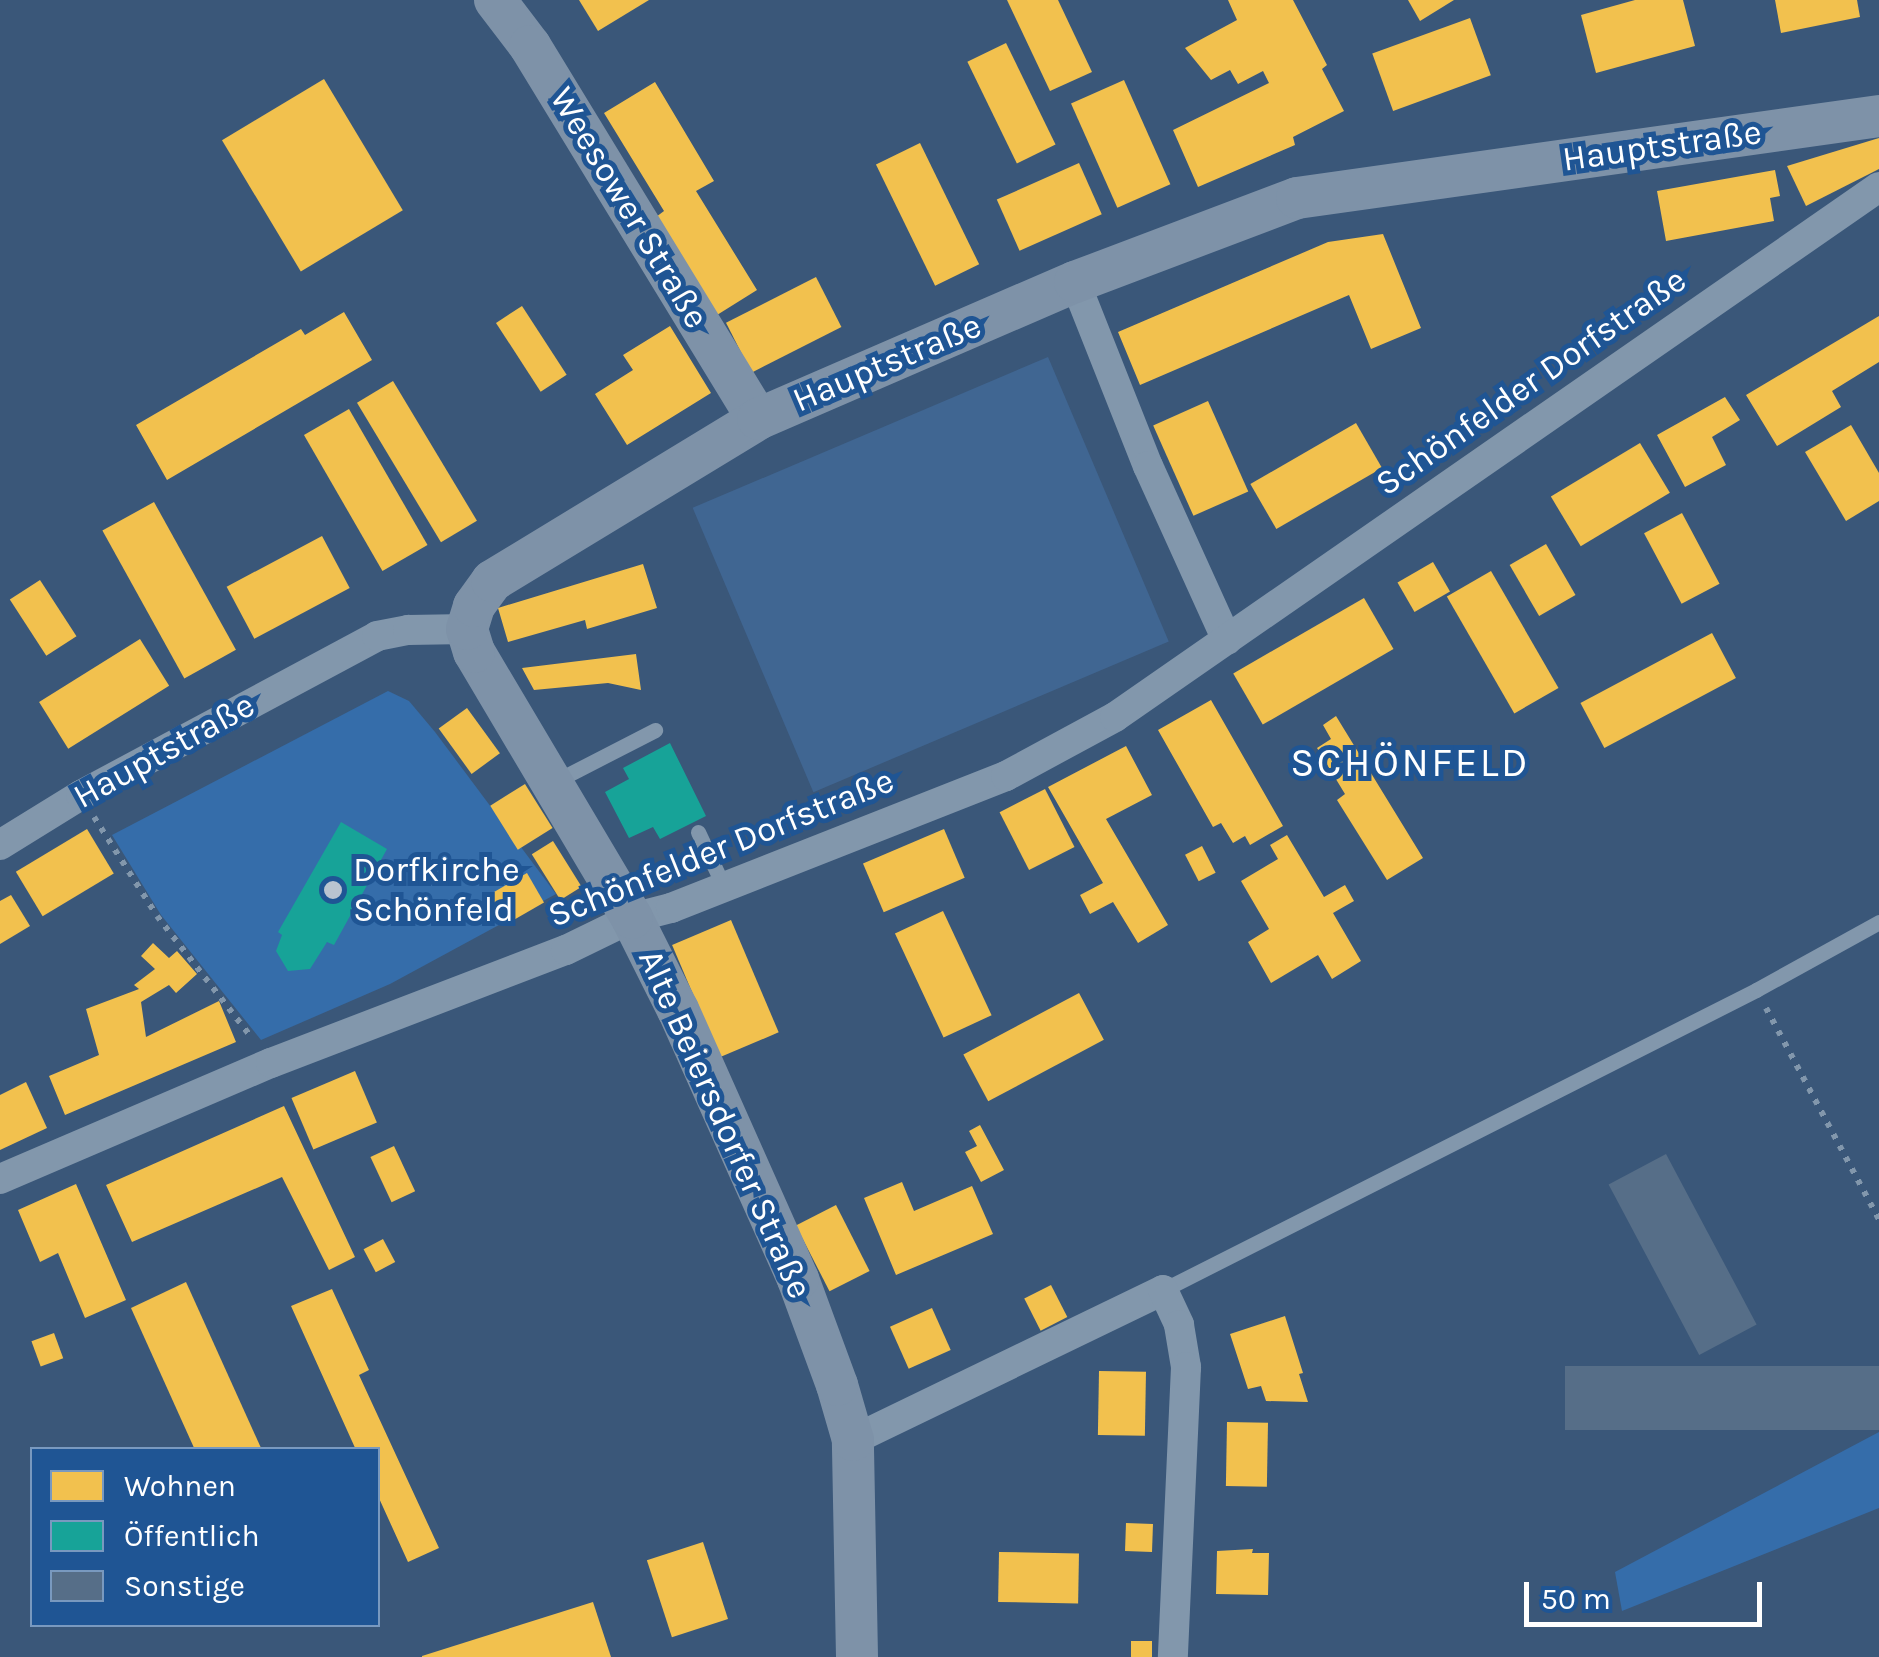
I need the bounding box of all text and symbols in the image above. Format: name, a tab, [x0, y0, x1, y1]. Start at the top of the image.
street label: Weesower Straße	[541, 80, 717, 336]
street label: Hauptstraße	[1560, 111, 1764, 181]
street label: Schönfelder Dorfstraße	[1368, 259, 1694, 505]
street label: Hauptstraße	[787, 305, 987, 421]
street label: Hauptstraße	[66, 684, 262, 818]
district label: SCHÖNFELD	[1290, 739, 1530, 787]
street label: Schönfelder Dorfstraße	[542, 759, 900, 937]
place label: Dorfkirche Schönfeld	[353, 849, 520, 931]
marker: Dorfkirche Schönfeld	[322, 879, 344, 901]
street label: Alte Beiersdorfer Straße	[629, 943, 821, 1305]
legend	[30, 1447, 380, 1627]
text: Wohnen	[124, 1468, 236, 1504]
text: Öffentlich	[124, 1518, 260, 1554]
scale bar	[1529, 1562, 1766, 1624]
text: Sonstige	[124, 1568, 245, 1604]
text: 50 m	[1541, 1581, 1611, 1617]

